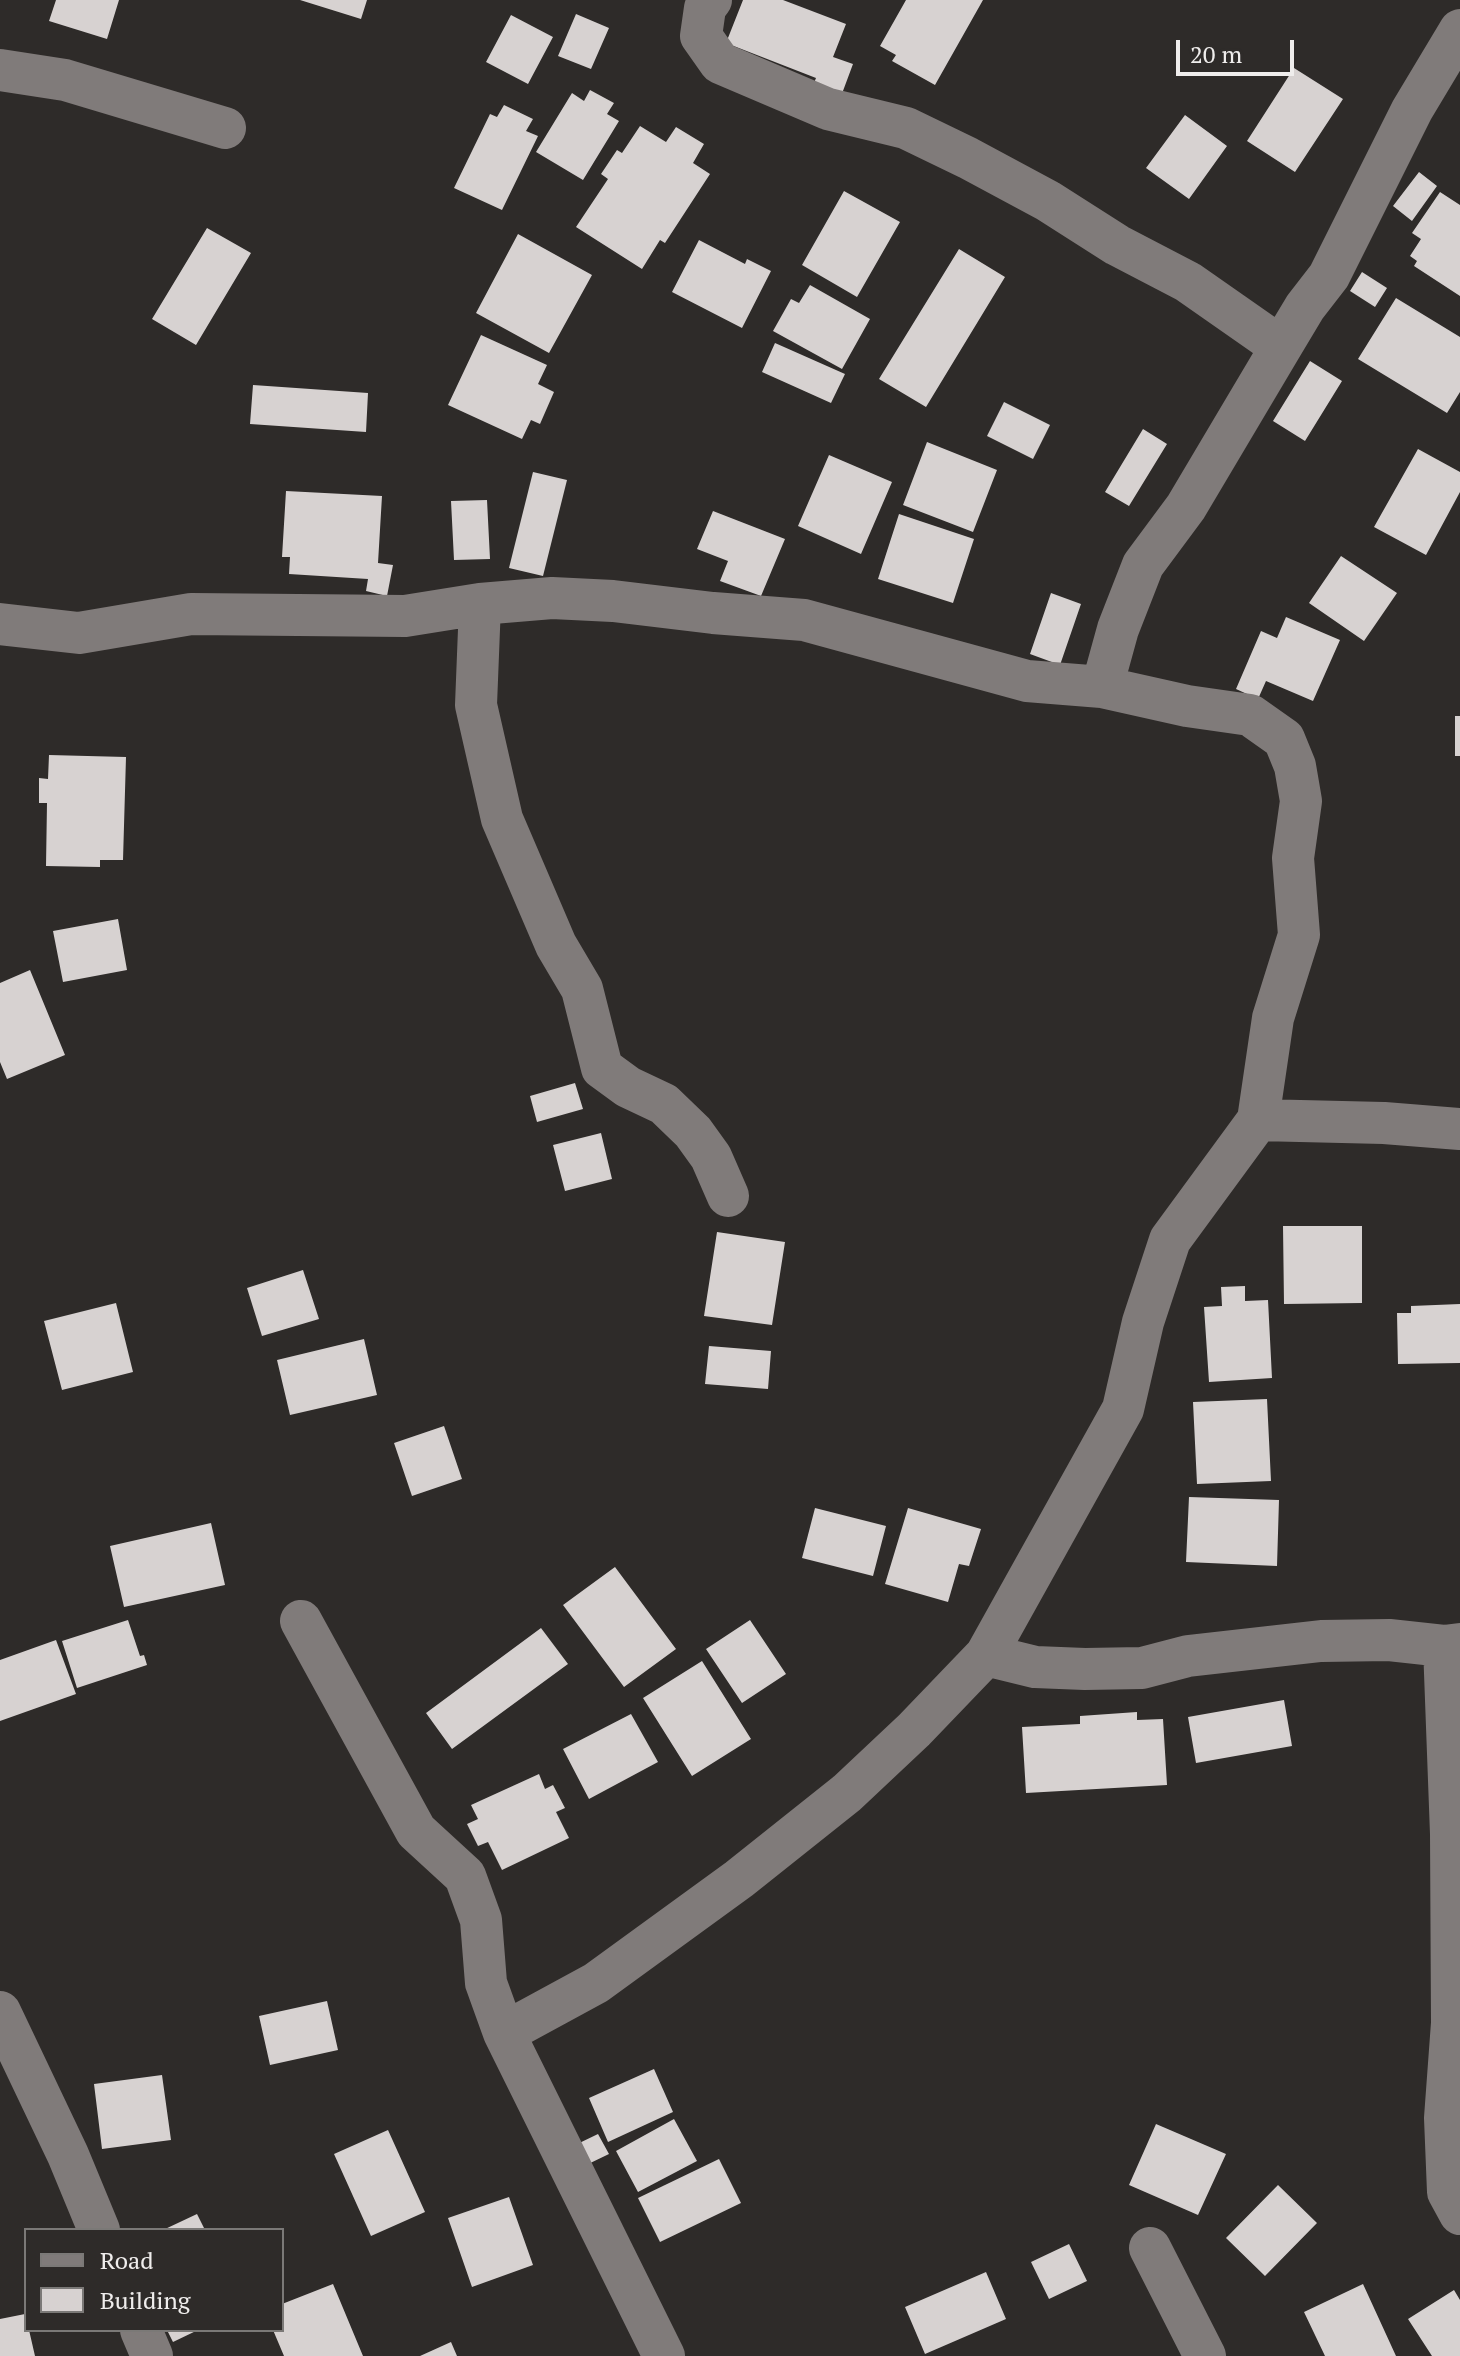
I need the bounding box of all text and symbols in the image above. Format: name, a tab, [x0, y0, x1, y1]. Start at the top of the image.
scale bar	[1180, 24, 1298, 74]
text: 20 m	[1190, 38, 1242, 70]
legend	[24, 2228, 284, 2332]
text: Road	[100, 2244, 154, 2276]
text: Building	[100, 2284, 190, 2316]

